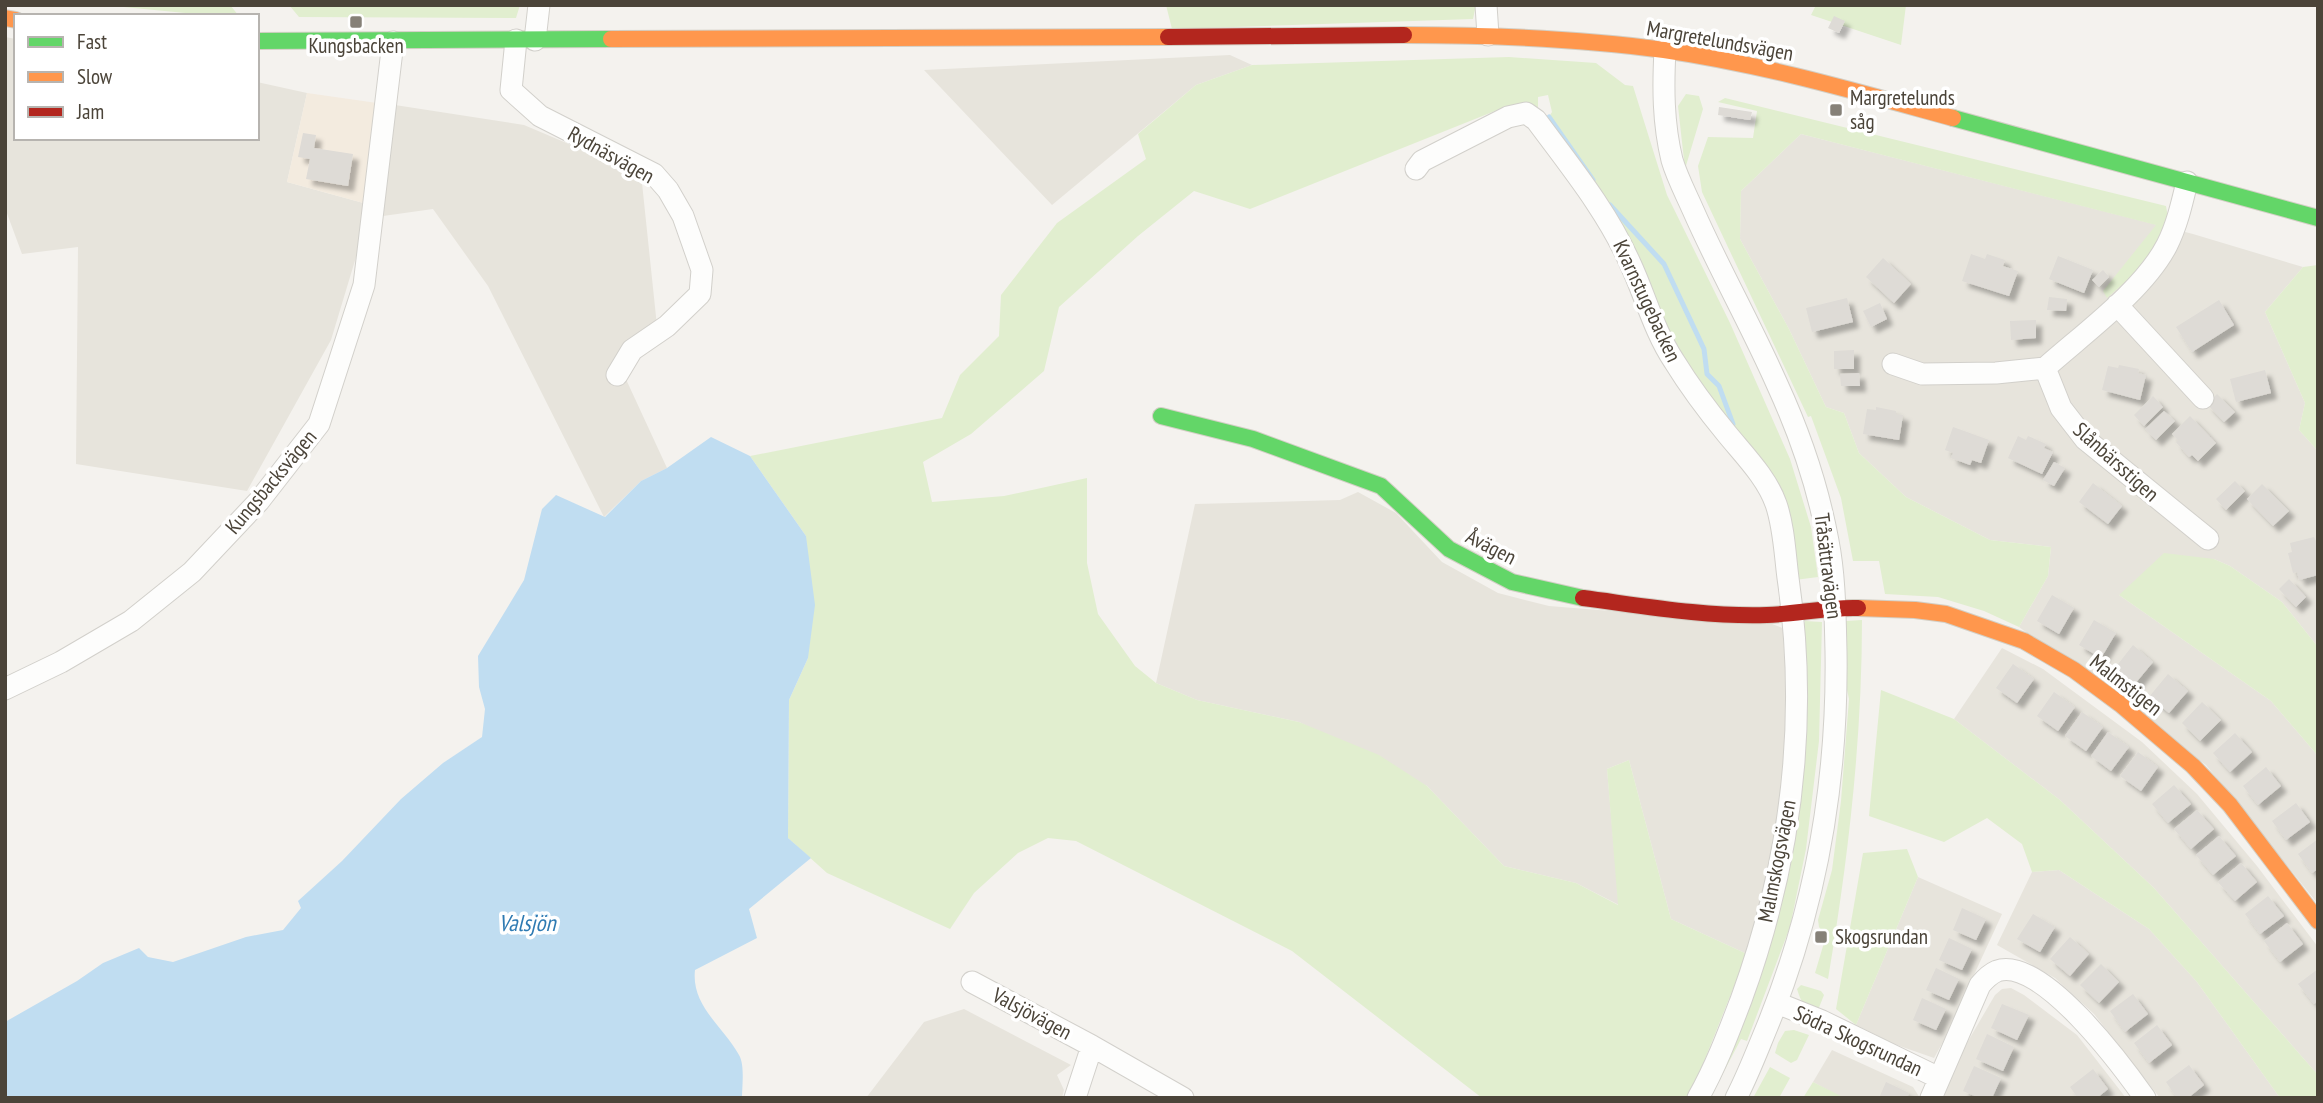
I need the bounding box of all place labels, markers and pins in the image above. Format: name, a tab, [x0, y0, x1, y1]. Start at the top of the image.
marker: Kungsbacken	[348, 14, 364, 30]
place label: Kungsbacken	[308, 32, 404, 59]
place label: Margretelunds såg	[1850, 84, 1955, 135]
marker: Margretelunds såg	[1828, 102, 1844, 118]
place label: Skogsrundan	[1835, 923, 1928, 950]
marker: Skogsrundan	[1813, 929, 1829, 945]

